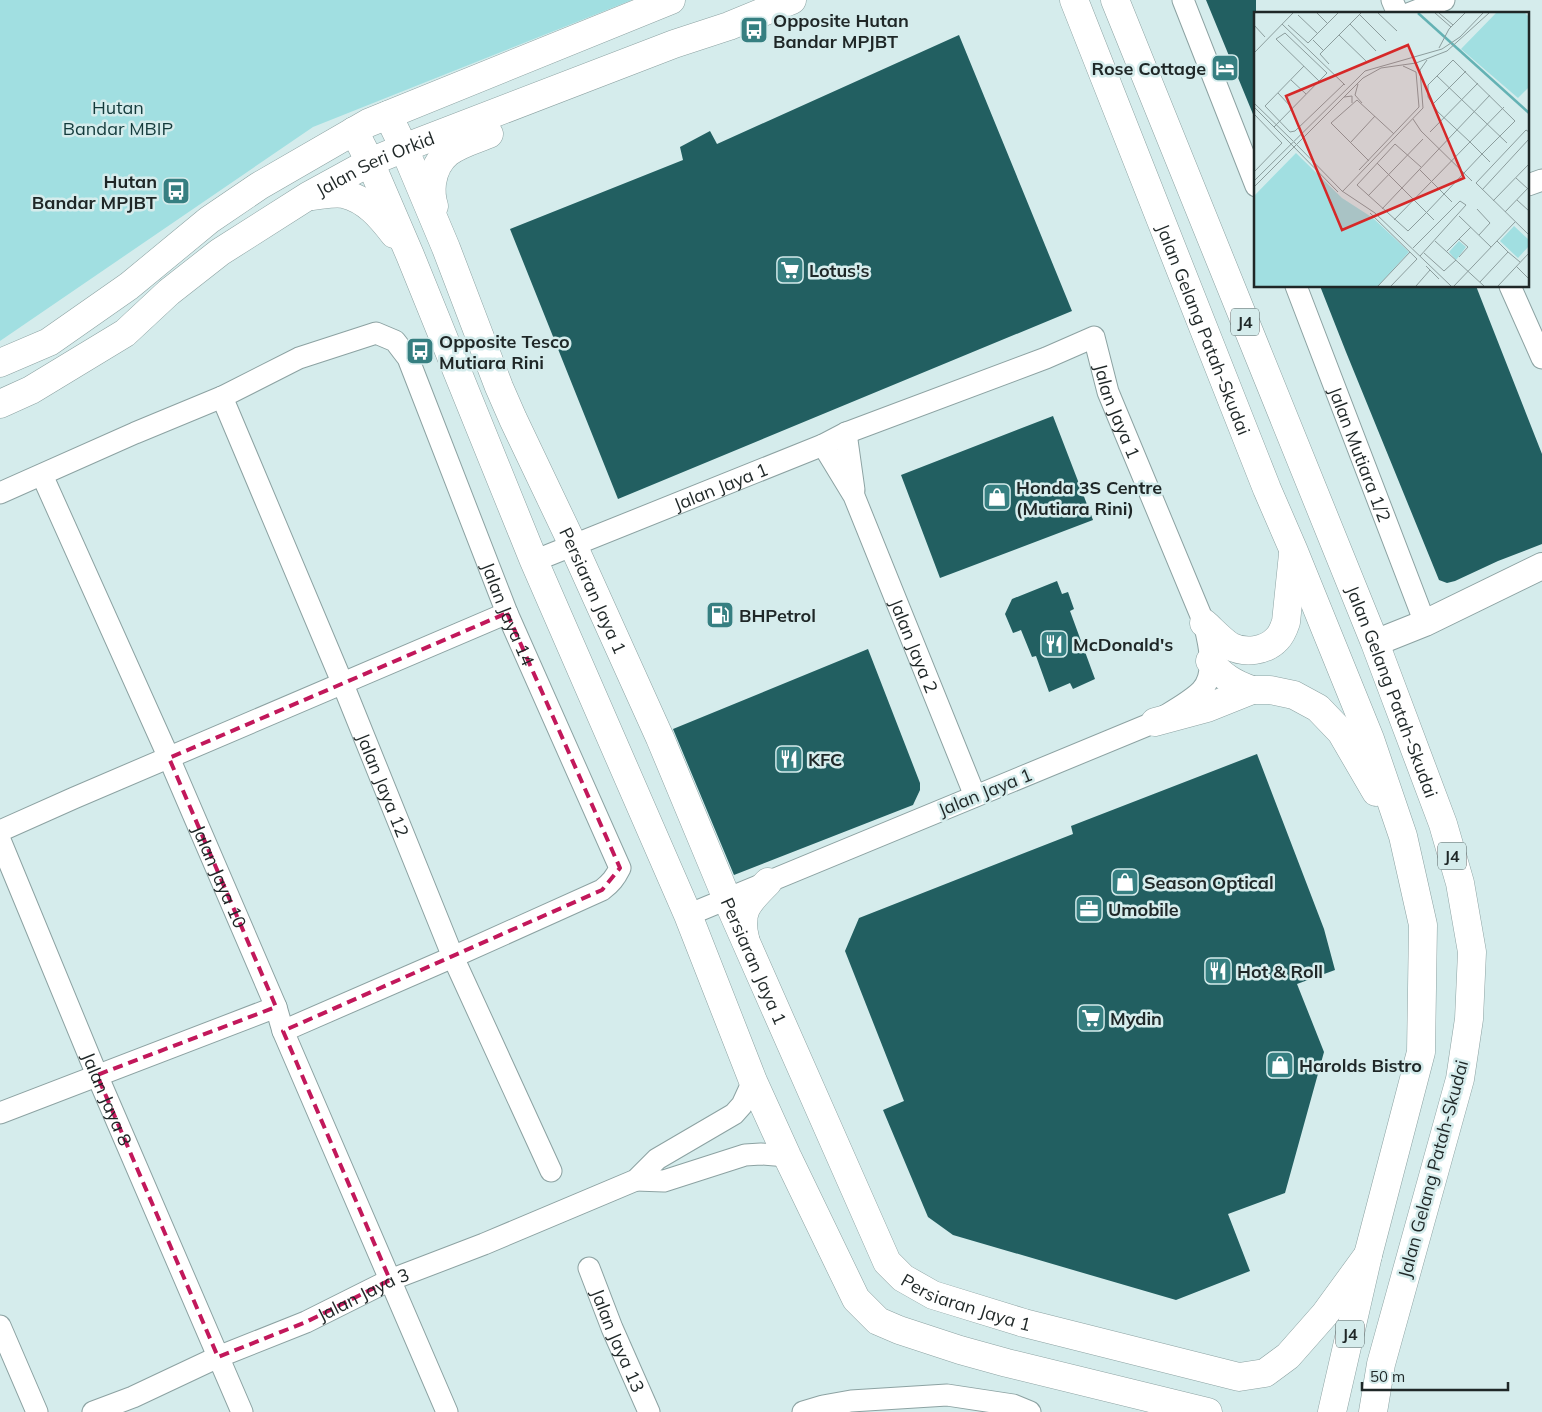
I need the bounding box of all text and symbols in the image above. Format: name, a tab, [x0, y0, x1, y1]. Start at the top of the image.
place label: Opposite Hutan Bandar MPJBT	[773, 9, 909, 53]
inset map	[1254, 12, 1530, 288]
bus stop icon: Opposite Hutan Bandar MPJBT	[739, 15, 769, 45]
hotel icon: Rose Cottage	[1210, 53, 1240, 83]
place label: Rose Cottage	[1092, 57, 1206, 80]
park label: Hutan Bandar MBIP	[63, 96, 173, 140]
street label: Jalan Seri Orkid	[312, 126, 438, 201]
place label: Hutan Bandar MPJBT	[32, 170, 157, 214]
bus stop icon: Hutan Bandar MPJBT	[161, 176, 191, 206]
street label: Jalan Gelang Patah-Skudai	[1152, 220, 1256, 438]
supermarket icon: Lotus's	[775, 255, 805, 285]
place label: Lotus's	[809, 259, 870, 282]
road number: J4	[1231, 308, 1259, 336]
place label: Opposite Tesco Mutiara Rini	[439, 330, 570, 374]
bus stop icon: Opposite Tesco Mutiara Rini	[405, 336, 435, 366]
street label: Jalan Jaya 1	[1090, 361, 1146, 462]
street label: Jalan Mutiara 1/2	[1324, 383, 1397, 525]
street label: Jalan Jaya 1	[670, 457, 771, 515]
place label: Honda 3S Centre (Mutiara Rini)	[1016, 476, 1162, 520]
shop icon: Honda 3S Centre (Mutiara Rini)	[982, 482, 1012, 512]
street label: Persiaran Jaya 1	[555, 523, 632, 657]
street label: Jalan Jaya 14	[477, 559, 540, 669]
street label: Jalan Gelang Patah-Skudai	[1341, 582, 1443, 801]
street label: Jalan Jaya 2	[885, 595, 944, 696]
fuel station icon: BHPetrol	[705, 600, 735, 630]
place label: BHPetrol	[739, 604, 816, 627]
restaurant icon: McDonald's	[1039, 629, 1069, 659]
place label: McDonald's	[1073, 633, 1173, 656]
street label: Jalan Jaya 12	[352, 729, 415, 840]
restaurant icon: KFC	[774, 744, 804, 774]
place label: KFC	[808, 748, 842, 771]
street label: Jalan Jaya 1	[935, 763, 1035, 821]
street label: Jalan Jaya 10	[188, 821, 252, 932]
road number: J4	[1438, 842, 1466, 869]
shop icon: Season Optical	[1110, 867, 1140, 897]
place label: Season Optical	[1144, 871, 1274, 894]
street label: Persiaran Jaya 1	[716, 894, 792, 1028]
office icon: Umobile	[1074, 894, 1104, 924]
place label: Umobile	[1108, 898, 1179, 921]
restaurant icon: Hot & Roll	[1203, 956, 1233, 986]
place label: Hot & Roll	[1237, 960, 1323, 983]
supermarket icon: Mydin	[1076, 1003, 1106, 1033]
place label: Mydin	[1110, 1007, 1162, 1030]
street label: Jalan Jaya 8	[77, 1048, 137, 1149]
shop icon: Harolds Bistro	[1265, 1050, 1295, 1080]
place label: Harolds Bistro	[1299, 1054, 1422, 1077]
street label: Jalan Gelang Patah-Skudai	[1393, 1057, 1473, 1281]
street label: Jalan Jaya 3	[313, 1262, 412, 1326]
street label: Persiaran Jaya 1	[897, 1268, 1033, 1336]
street label: Jalan Jaya 13	[586, 1285, 650, 1396]
road number: J4	[1336, 1320, 1364, 1348]
scale bar	[1362, 1360, 1508, 1392]
text: 50 m	[1370, 1367, 1405, 1386]

